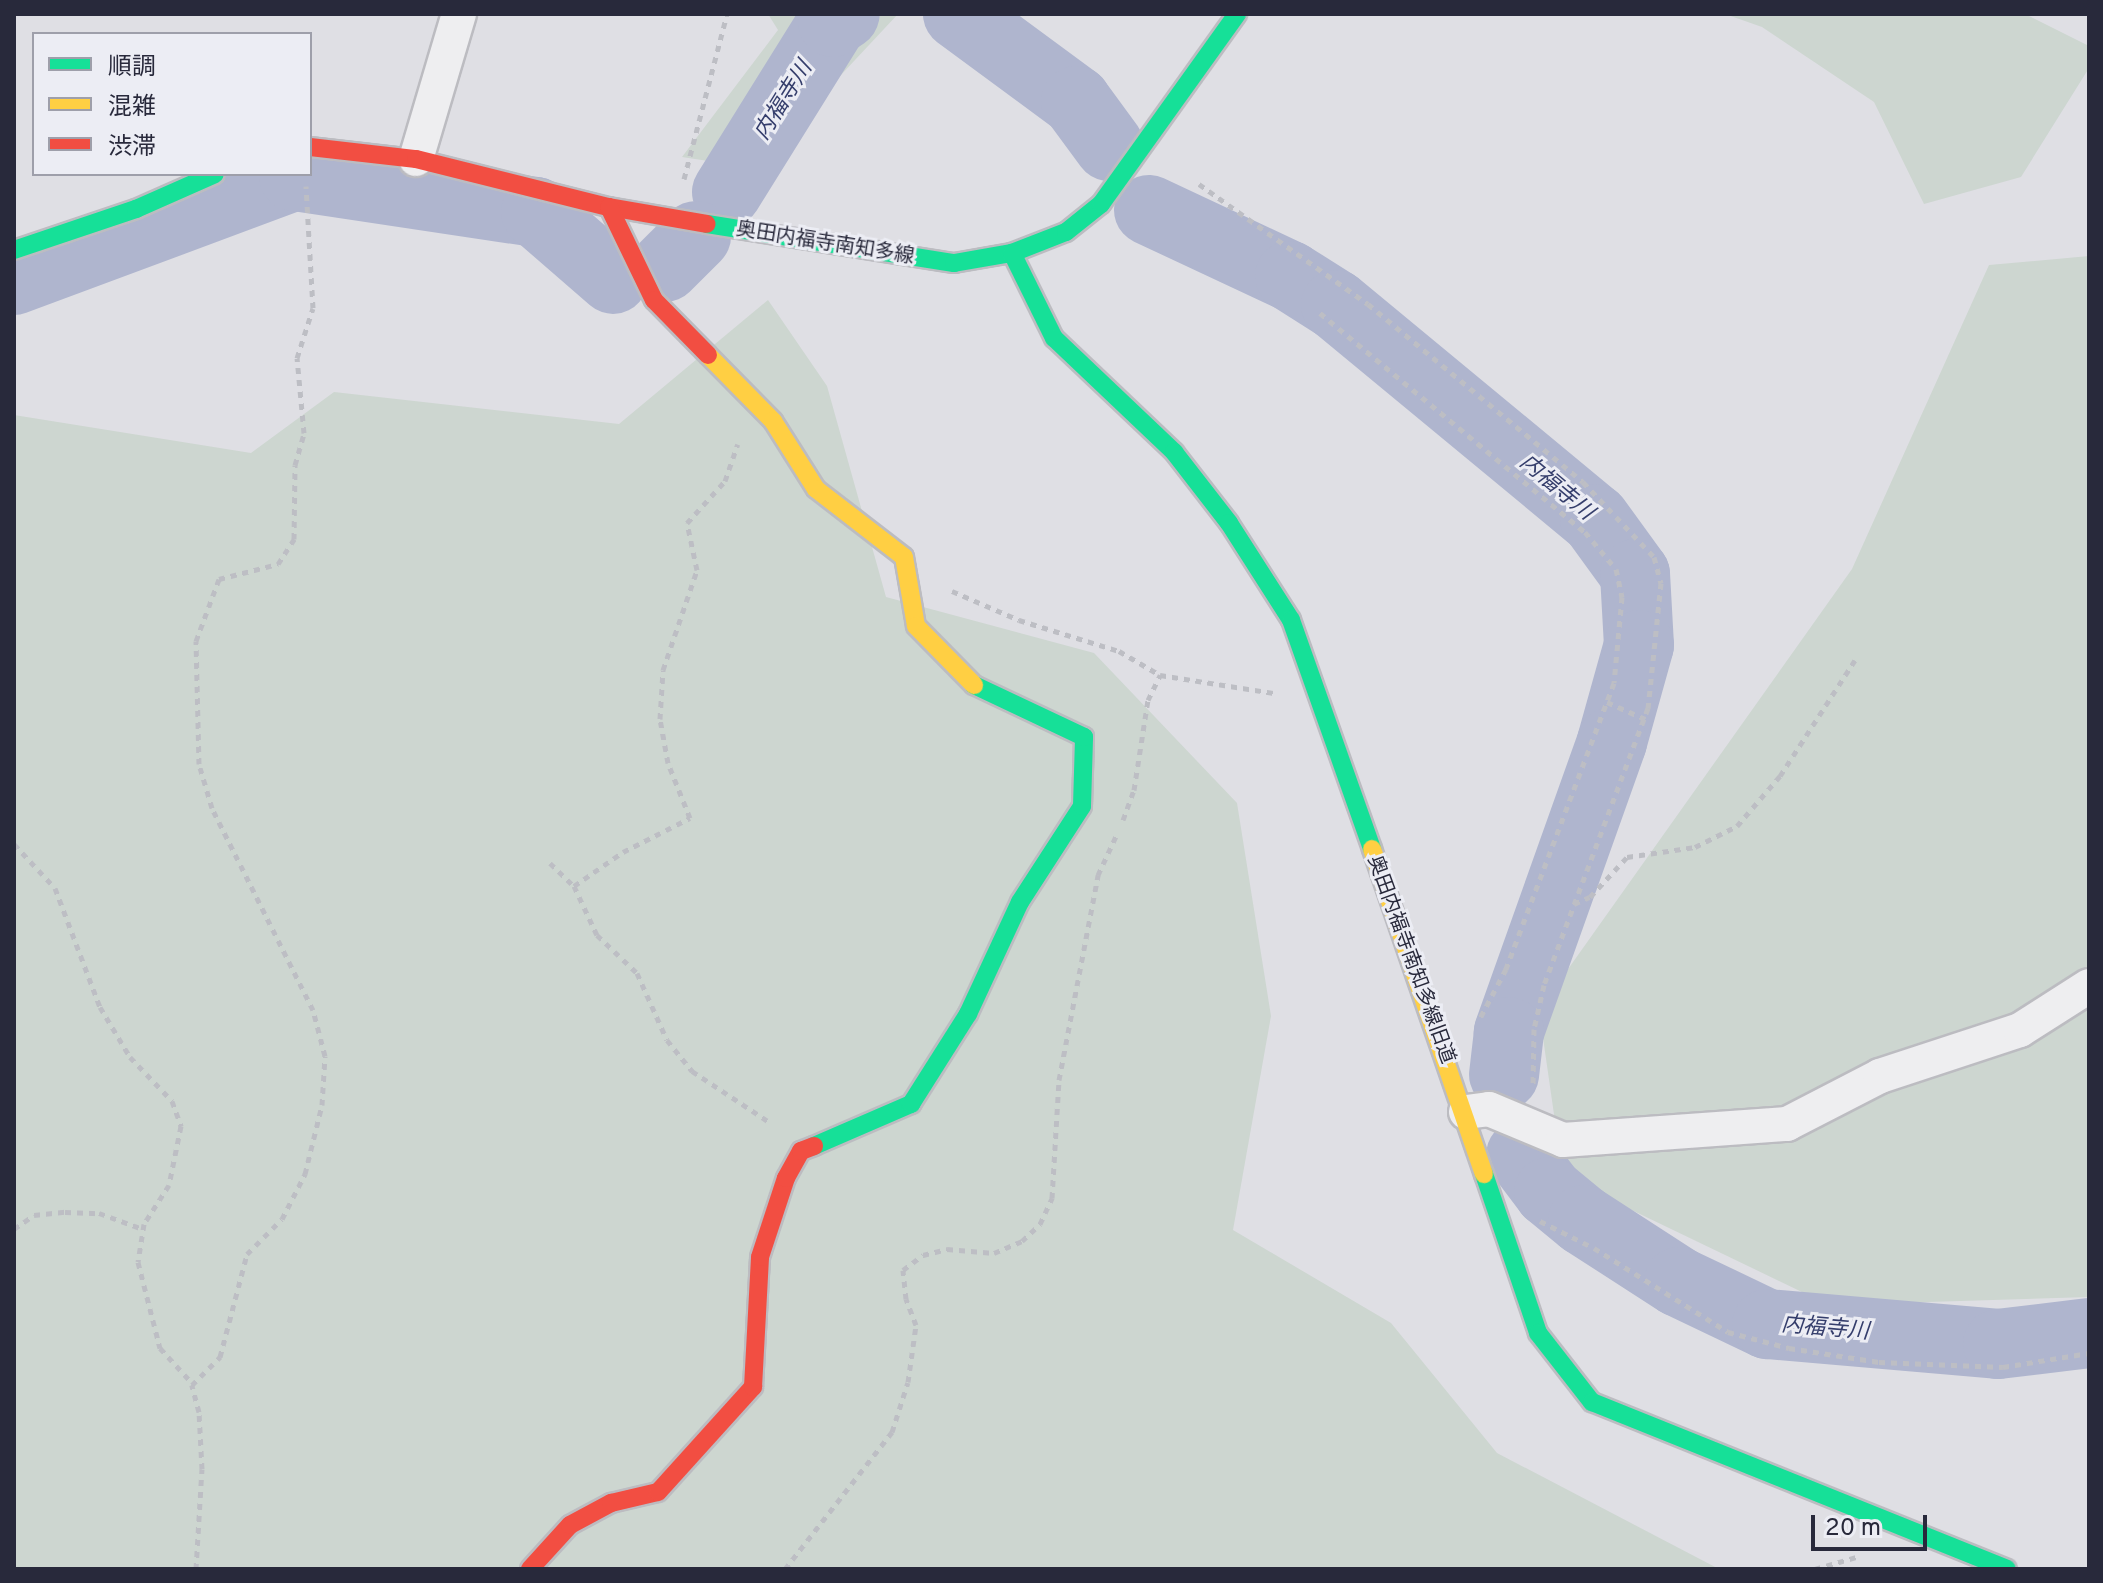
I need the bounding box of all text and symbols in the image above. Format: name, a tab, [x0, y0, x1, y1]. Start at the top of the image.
legend	[32, 32, 312, 176]
text: 順調	[108, 53, 156, 83]
water label: 内福寺川	[749, 57, 819, 145]
text: 混雑	[108, 93, 156, 123]
text: 渋滞	[108, 133, 156, 163]
street label: 奥田内福寺南知多線	[734, 218, 916, 270]
water label: 内福寺川	[1514, 450, 1598, 526]
street label: 奥田内福寺南知多線旧道	[1361, 853, 1459, 1067]
water label: 内福寺川	[1780, 1312, 1870, 1346]
scale bar	[1815, 1499, 1931, 1549]
text: 20 m	[1825, 1514, 1881, 1544]

